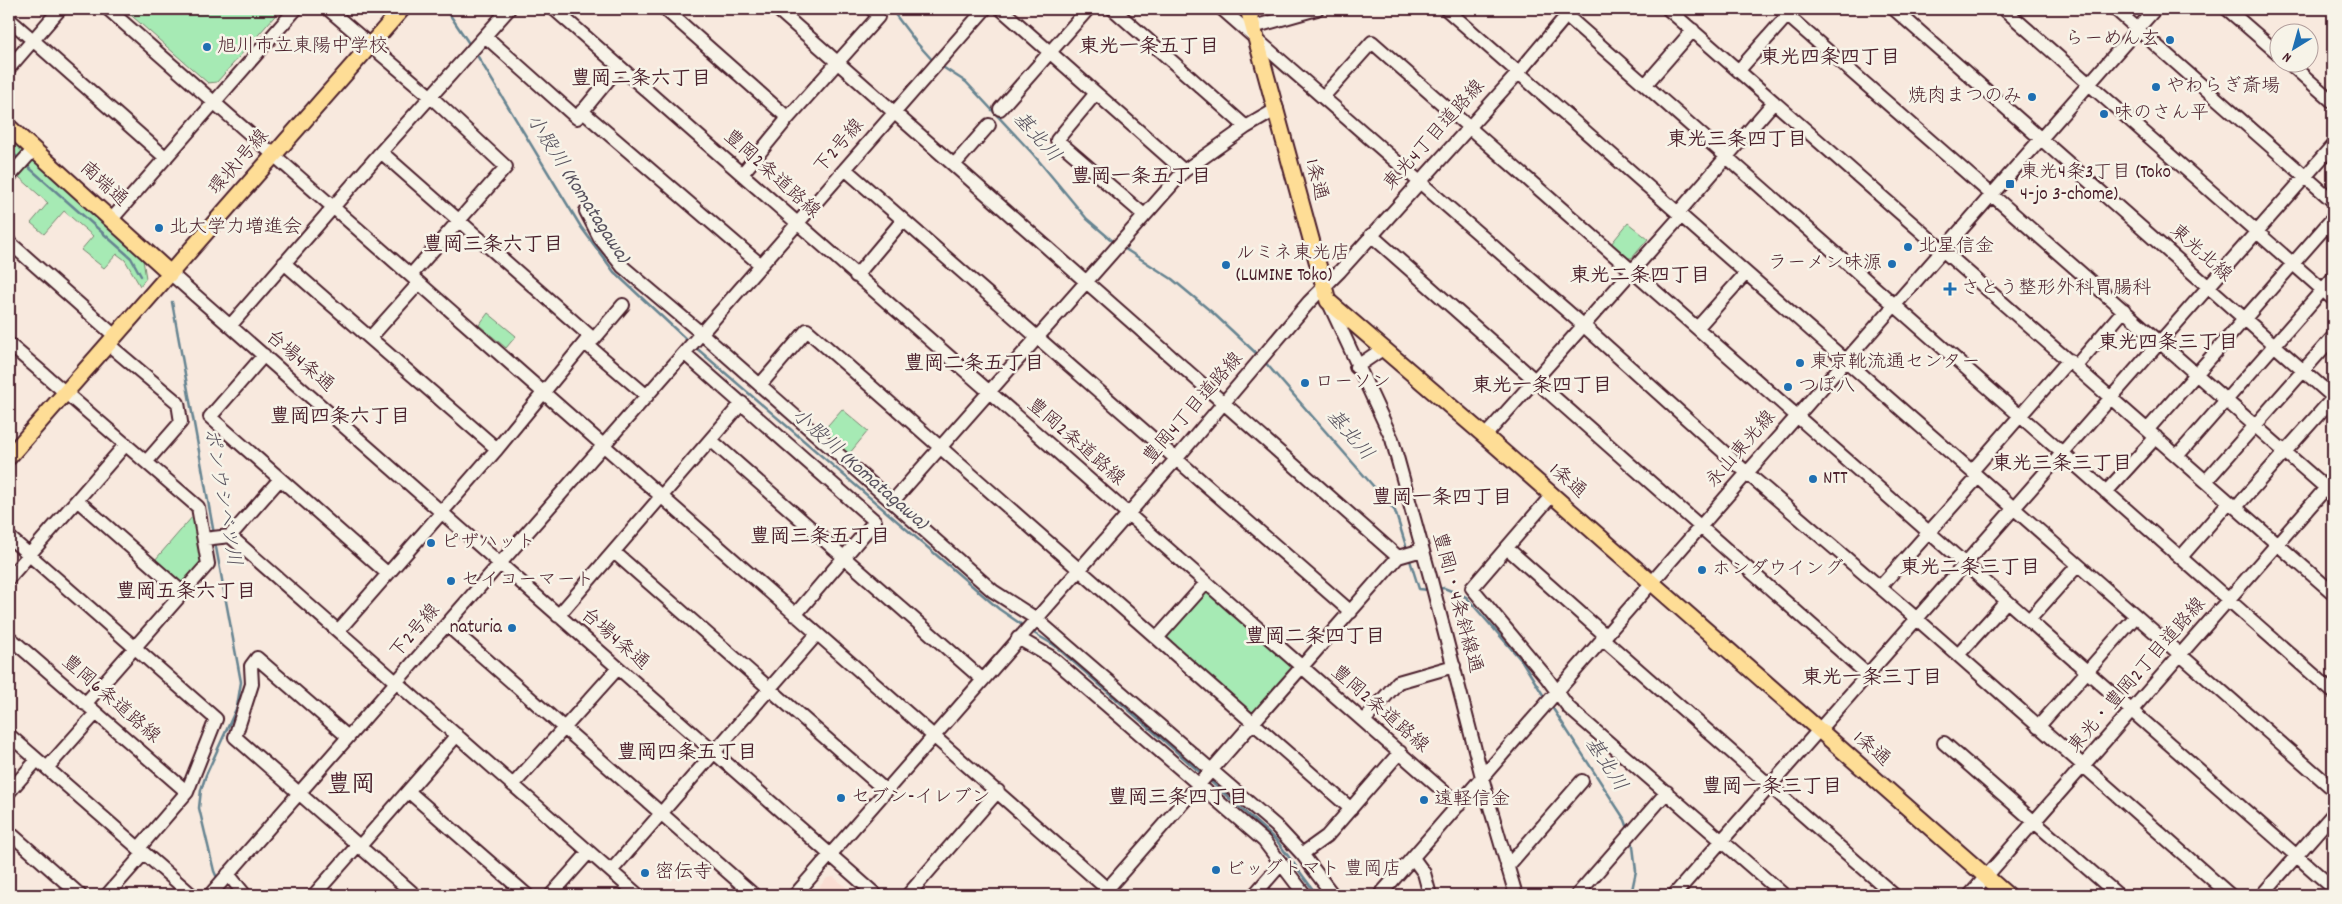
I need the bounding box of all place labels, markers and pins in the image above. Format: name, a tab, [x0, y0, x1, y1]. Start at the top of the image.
place label: らーめん玄	[2065, 27, 2160, 54]
place label: 旭川市立東陽中学校	[217, 34, 388, 61]
marker: らーめん玄	[2164, 34, 2176, 46]
marker: 旭川市立東陽中学校	[201, 41, 213, 53]
place label: やわらぎ斎場	[2166, 74, 2280, 101]
marker: やわらぎ斎場	[2150, 81, 2162, 93]
place label: 焼肉まつのみ	[1908, 84, 2022, 111]
marker: 焼肉まつのみ	[2026, 91, 2038, 103]
place label: 味のさん平	[2114, 101, 2209, 128]
marker: 味のさん平	[2098, 108, 2110, 120]
place label: 東光4条3丁目 (Toko 4-jo 3-chome)	[2020, 160, 2171, 209]
marker: 東光4条3丁目 (Toko 4-jo 3-chome)	[2004, 178, 2016, 190]
place label: 北大学力増進会	[169, 215, 302, 242]
marker: 北大学力増進会	[153, 222, 165, 234]
place label: 北星信金	[1918, 234, 1994, 261]
place label: ルミネ東光店 (LUMINE Toko)	[1236, 241, 1350, 290]
marker: 北星信金	[1902, 241, 1914, 253]
place label: ラーメン味源	[1768, 251, 1882, 278]
marker: ラーメン味源	[1886, 258, 1898, 270]
marker: ルミネ東光店 (LUMINE Toko)	[1220, 259, 1232, 271]
place label: さとう整形外科胃腸科	[1961, 276, 2151, 303]
marker: さとう整形外科胃腸科	[1943, 282, 1957, 296]
place label: 東京靴流通センター	[1810, 350, 1980, 377]
marker: 東京靴流通センター	[1794, 357, 1806, 369]
place label: ローソン	[1315, 370, 1391, 397]
place label: つぼ八	[1798, 374, 1855, 401]
marker: ローソン	[1299, 377, 1311, 389]
marker: つぼ八	[1782, 381, 1794, 393]
place label: NTT	[1823, 466, 1848, 493]
marker: NTT	[1807, 473, 1819, 485]
place label: ピザハット	[441, 530, 536, 557]
marker: ピザハット	[425, 537, 437, 549]
place label: ホンダウイング	[1712, 557, 1843, 584]
marker: ホンダウイング	[1696, 564, 1708, 576]
place label: セイコーマート	[461, 568, 594, 595]
marker: セイコーマート	[445, 575, 457, 587]
place label: naturia	[450, 615, 503, 642]
marker: naturia	[506, 622, 518, 634]
place label: セブン-イレブン	[851, 785, 991, 812]
place label: 遠軽信金	[1434, 787, 1510, 814]
marker: セブン-イレブン	[835, 792, 847, 804]
marker: 遠軽信金	[1418, 794, 1430, 806]
place label: ビッグトマト 豊岡店	[1226, 857, 1401, 884]
place label: 密伝寺	[655, 860, 712, 887]
marker: ビッグトマト 豊岡店	[1210, 864, 1222, 876]
marker: 密伝寺	[639, 867, 651, 879]

